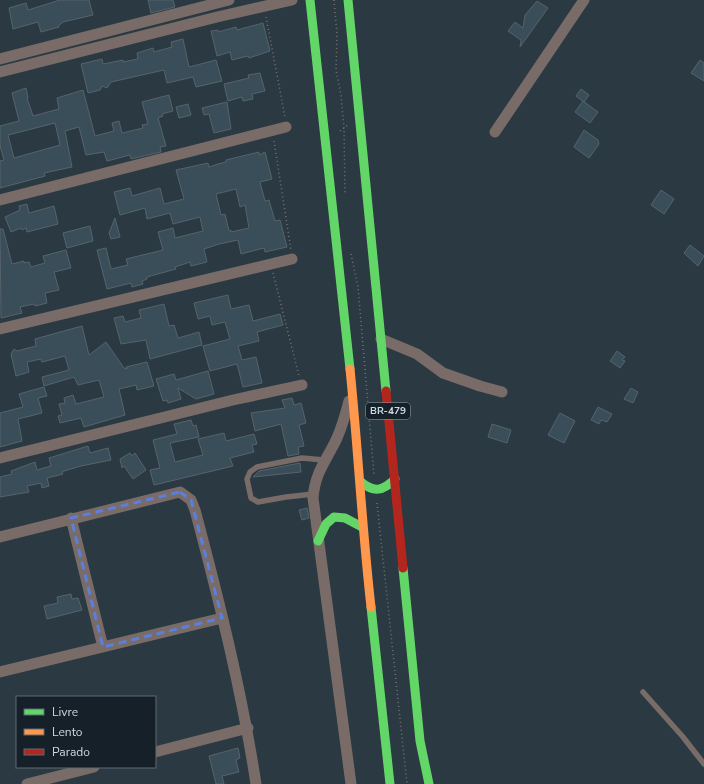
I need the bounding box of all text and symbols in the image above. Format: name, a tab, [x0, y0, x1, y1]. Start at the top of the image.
road number: BR-479	[366, 403, 410, 419]
legend	[16, 696, 156, 768]
text: Livre	[52, 704, 78, 720]
text: Lento	[52, 724, 83, 740]
text: Parado	[52, 744, 90, 760]

